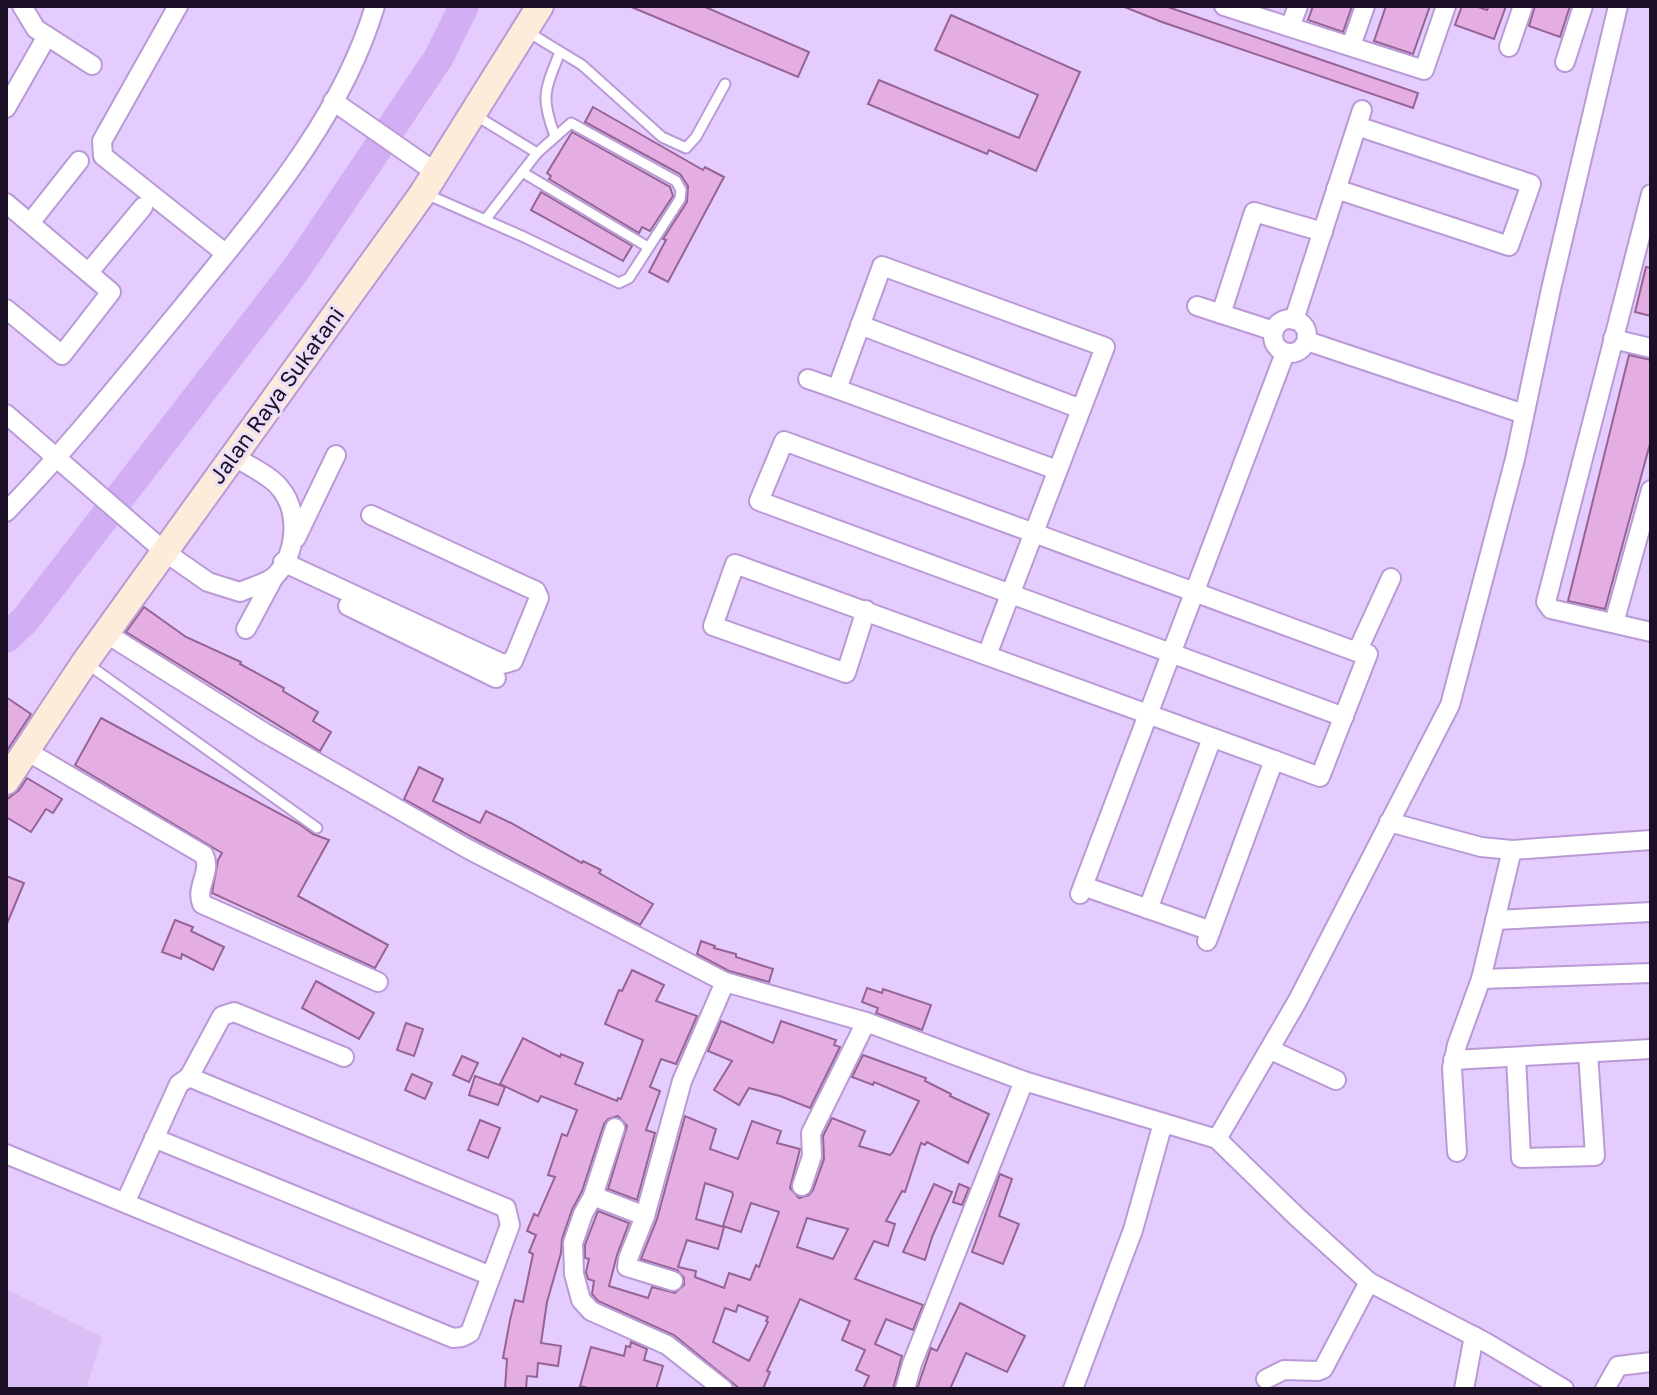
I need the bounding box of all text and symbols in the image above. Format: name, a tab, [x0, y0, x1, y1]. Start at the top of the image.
street label: Jalan Raya Sukatani	[203, 301, 349, 489]

